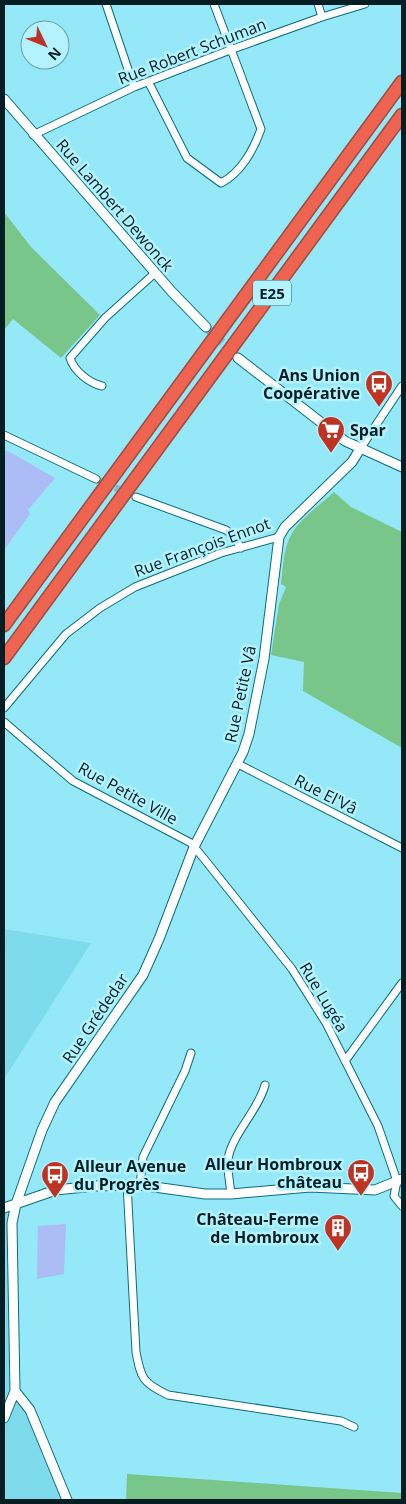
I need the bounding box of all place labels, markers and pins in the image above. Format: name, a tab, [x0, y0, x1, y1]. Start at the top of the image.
place label: Ans Union Coopérative	[263, 364, 360, 404]
bus stop icon: Ans Union Coopérative	[364, 369, 394, 408]
supermarket icon: Spar	[316, 415, 346, 454]
place label: Spar	[350, 419, 386, 441]
place label: Alleur Hombroux château	[205, 1153, 343, 1193]
place label: Alleur Avenue du Progrès	[74, 1155, 186, 1195]
bus stop icon: Alleur Hombroux château	[346, 1158, 376, 1197]
bus stop icon: Alleur Avenue du Progrès	[40, 1160, 70, 1199]
place label: Château-Ferme de Hombroux	[196, 1208, 320, 1248]
building icon: Château-Ferme de Hombroux	[323, 1213, 353, 1252]

